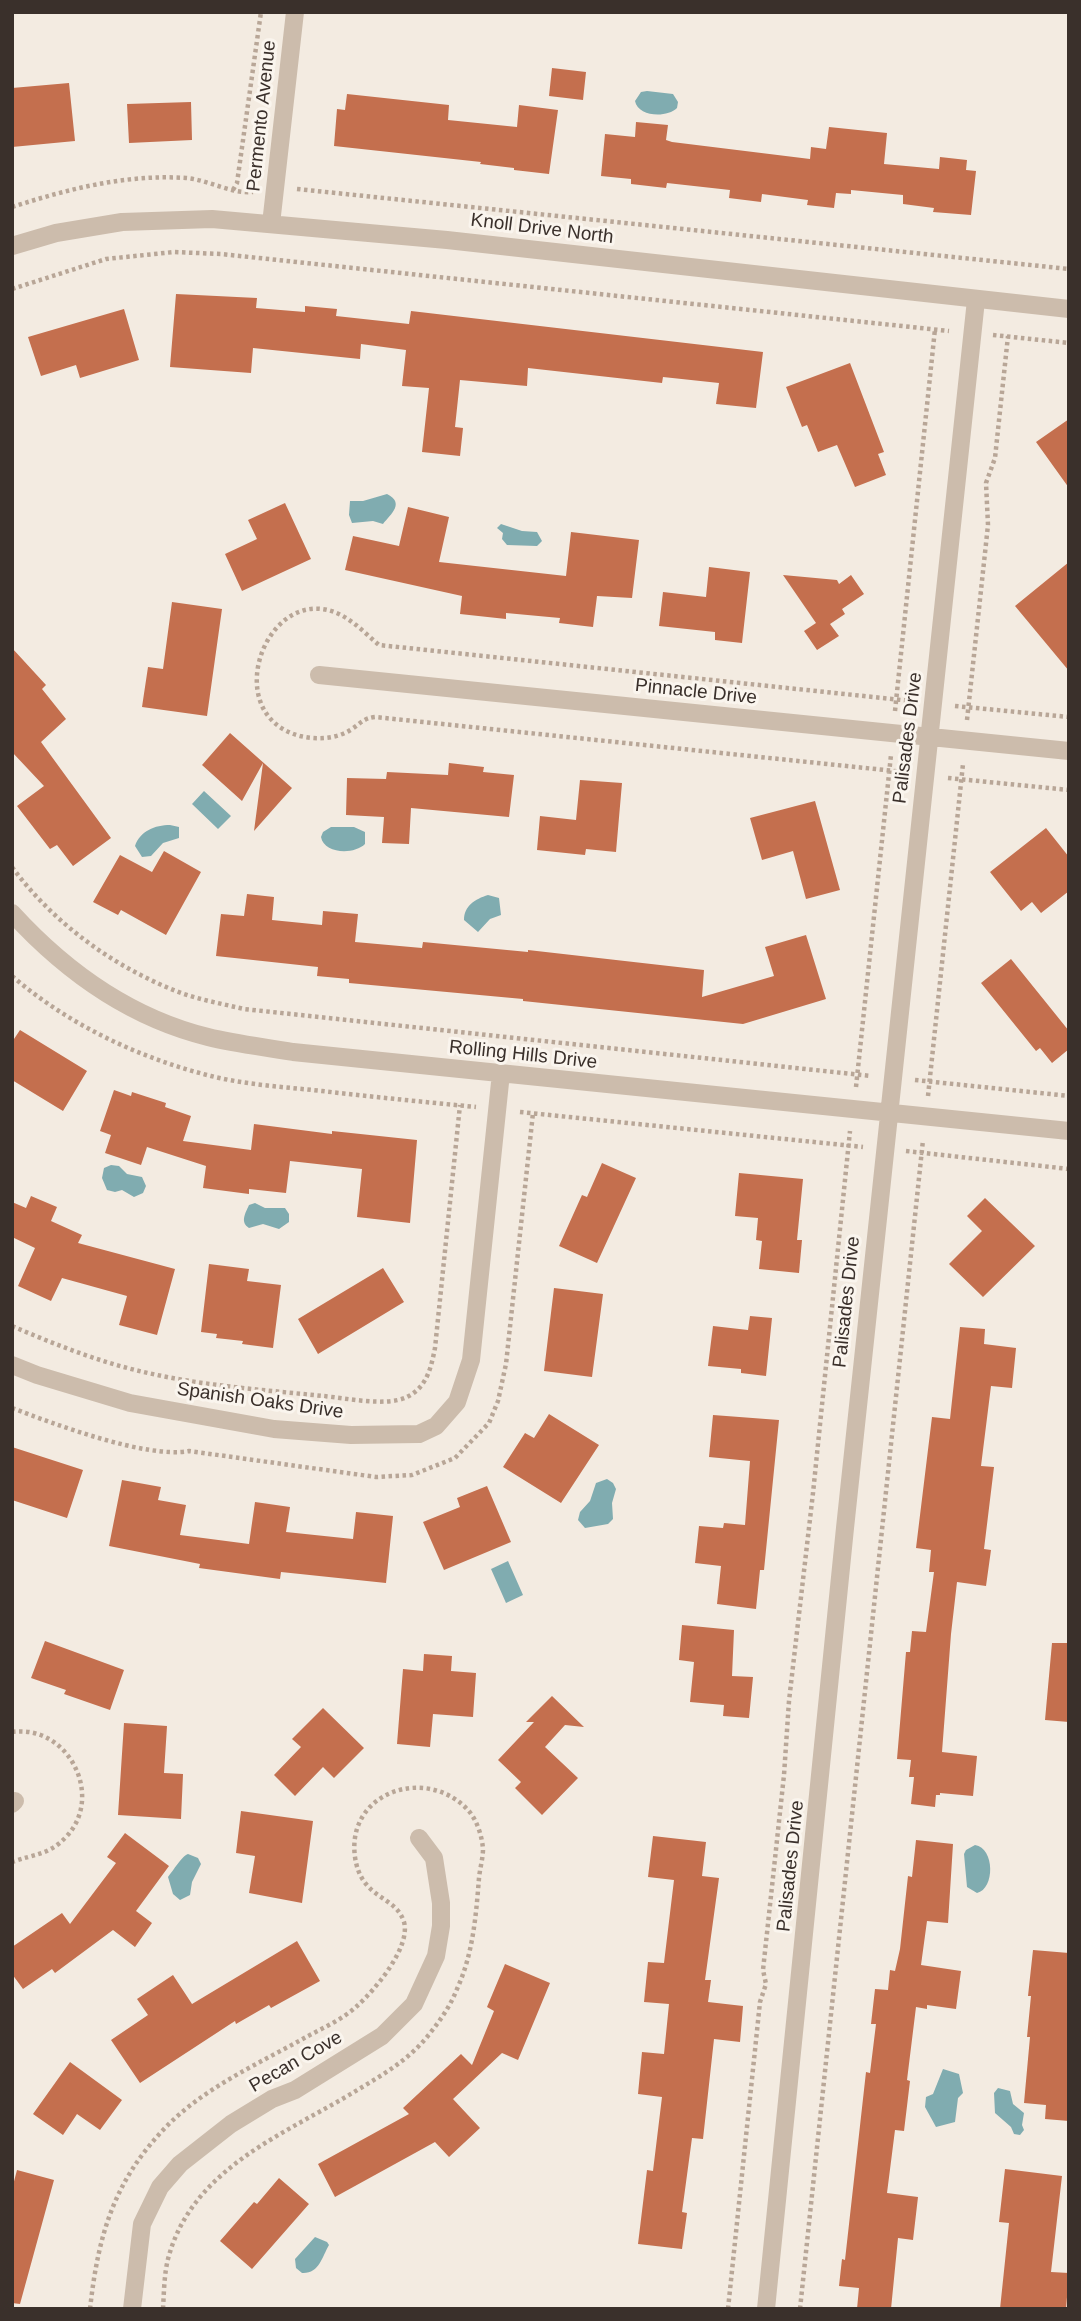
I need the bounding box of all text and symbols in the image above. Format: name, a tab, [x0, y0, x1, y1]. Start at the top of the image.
street label: Permento Avenue	[243, 39, 281, 193]
street label: Knoll Drive North	[469, 209, 615, 249]
street label: Palisades Drive	[889, 671, 927, 805]
street label: Pinnacle Drive	[634, 674, 758, 710]
street label: Rolling Hills Drive	[448, 1036, 598, 1074]
street label: Palisades Drive	[829, 1235, 865, 1369]
street label: Spanish Oaks Drive	[175, 1378, 345, 1424]
street label: Palisades Drive	[773, 1799, 809, 1933]
street label: Pecan Cove	[245, 2026, 347, 2098]

